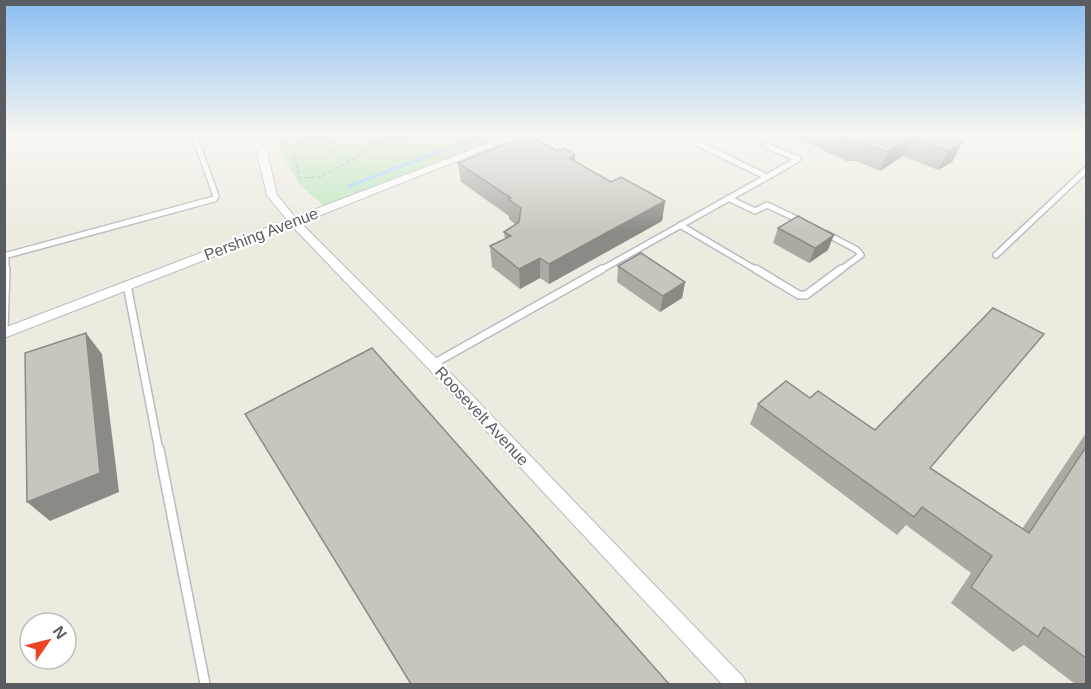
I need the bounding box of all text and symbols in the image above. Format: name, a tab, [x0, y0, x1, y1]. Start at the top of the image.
street label: Pershing Avenue	[202, 204, 320, 264]
street label: Roosevelt Avenue	[432, 363, 532, 469]
north arrow	[18, 611, 78, 671]
text: N	[50, 623, 70, 642]

